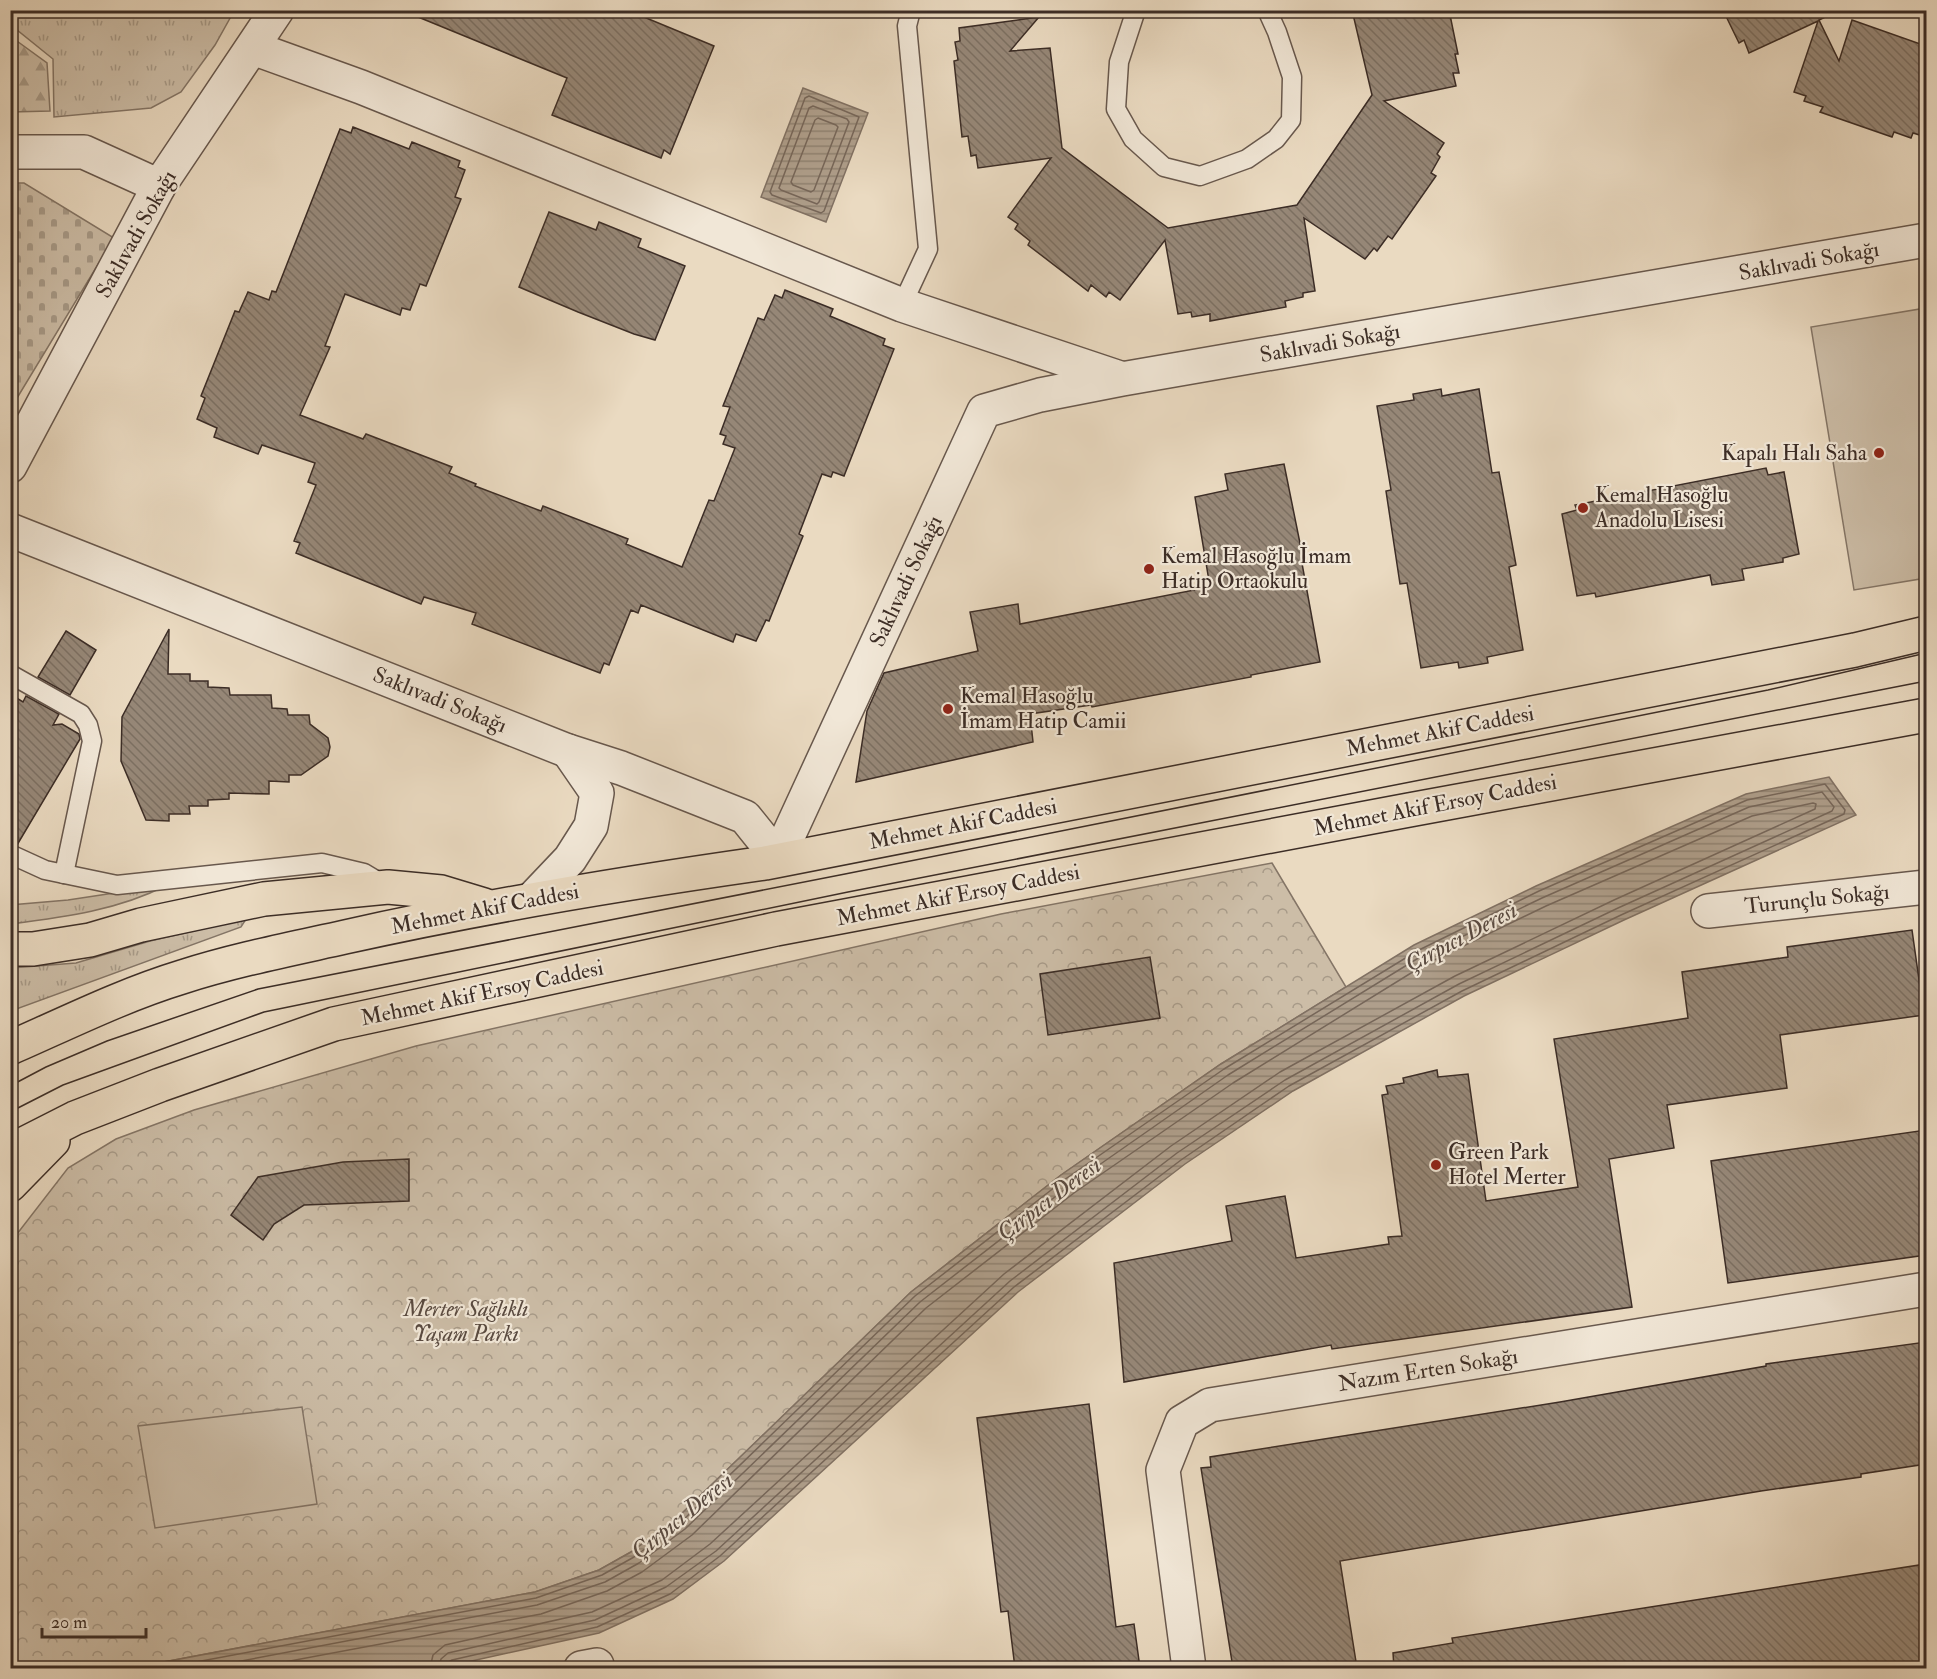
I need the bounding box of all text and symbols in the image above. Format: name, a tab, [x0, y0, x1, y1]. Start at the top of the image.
street label: Saklıvadi Sokağı	[89, 165, 183, 303]
street label: Saklıvadi Sokağı	[1737, 235, 1881, 287]
street label: Saklıvadi Sokağı	[1258, 317, 1402, 369]
place label: Kapalı Halı Saha	[1721, 439, 1868, 468]
marker: Kapalı Halı Saha	[1872, 446, 1886, 460]
place label: Kemal Hasoğlu Anadolu Lisesi	[1594, 481, 1729, 534]
marker: Kemal Hasoğlu Anadolu Lisesi	[1576, 501, 1590, 515]
street label: Saklıvadi Sokağı	[863, 511, 949, 651]
place label: Kemal Hasoğlu İmam Hatip Ortaokulu	[1161, 542, 1351, 596]
marker: Kemal Hasoğlu İmam Hatip Ortaokulu	[1142, 562, 1156, 576]
street label: Saklıvadi Sokağı	[369, 660, 511, 740]
place label: Kemal Hasoğlu İmam Hatip Camii	[960, 682, 1126, 736]
street label: Mehmet Akif Caddesi	[1344, 699, 1537, 763]
marker: Kemal Hasoğlu İmam Hatip Camii	[941, 702, 955, 716]
street label: Mehmet Akif Ersoy Caddesi	[1311, 768, 1559, 842]
street label: Mehmet Akif Caddesi	[867, 792, 1060, 856]
street label: Mehmet Akif Ersoy Caddesi	[834, 858, 1082, 932]
street label: Mehmet Akif Caddesi	[389, 877, 582, 941]
street label: Turunçlu Sokağı	[1743, 877, 1891, 921]
water label: Çırpıcı Deresi	[1399, 894, 1523, 980]
street label: Mehmet Akif Ersoy Caddesi	[358, 954, 606, 1032]
place label: Green Park Hotel Merter	[1448, 1138, 1567, 1191]
water label: Çırpıcı Deresi	[991, 1149, 1108, 1248]
marker: Green Park Hotel Merter	[1429, 1158, 1443, 1172]
park label: Merter Sağlıklı Yaşam Parkı	[402, 1295, 528, 1348]
street label: Nazım Erten Sokağı	[1336, 1342, 1520, 1398]
water label: Çırpıcı Deresi	[624, 1465, 740, 1567]
scale bar	[42, 1601, 146, 1639]
text: 20 m	[51, 1611, 87, 1634]

